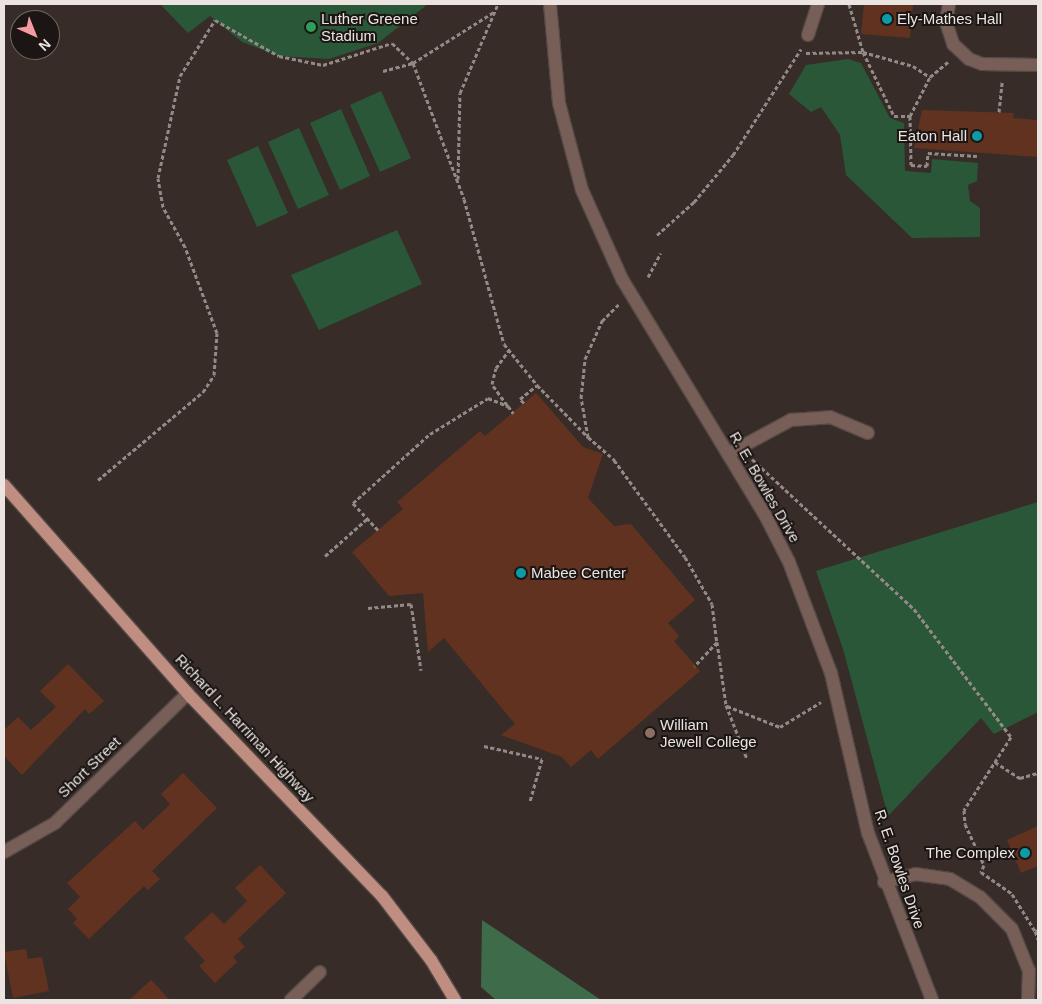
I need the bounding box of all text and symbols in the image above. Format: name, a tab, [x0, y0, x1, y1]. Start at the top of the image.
place label: Luther Greene Stadium	[321, 9, 418, 44]
north arrow	[10, 10, 60, 60]
place label: Ely-Mathes Hall	[897, 10, 1002, 28]
marker: Ely-Mathes Hall	[881, 13, 893, 25]
marker: Luther Greene Stadium	[305, 21, 317, 33]
text: N	[36, 36, 54, 54]
place label: Eaton Hall	[898, 127, 967, 145]
marker: Eaton Hall	[971, 130, 983, 142]
street label: R. E. Bowles Drive	[726, 428, 804, 546]
place label: Mabee Center	[531, 564, 626, 582]
marker: Mabee Center	[515, 567, 527, 579]
street label: Richard L. Harriman Highway	[172, 650, 318, 806]
place label: William Jewell College	[660, 715, 757, 750]
marker: William Jewell College	[644, 727, 656, 739]
street label: Short Street	[54, 733, 124, 801]
street label: R. E. Bowles Drive	[871, 807, 929, 931]
place label: The Complex	[926, 844, 1015, 862]
marker: The Complex	[1019, 847, 1031, 859]

